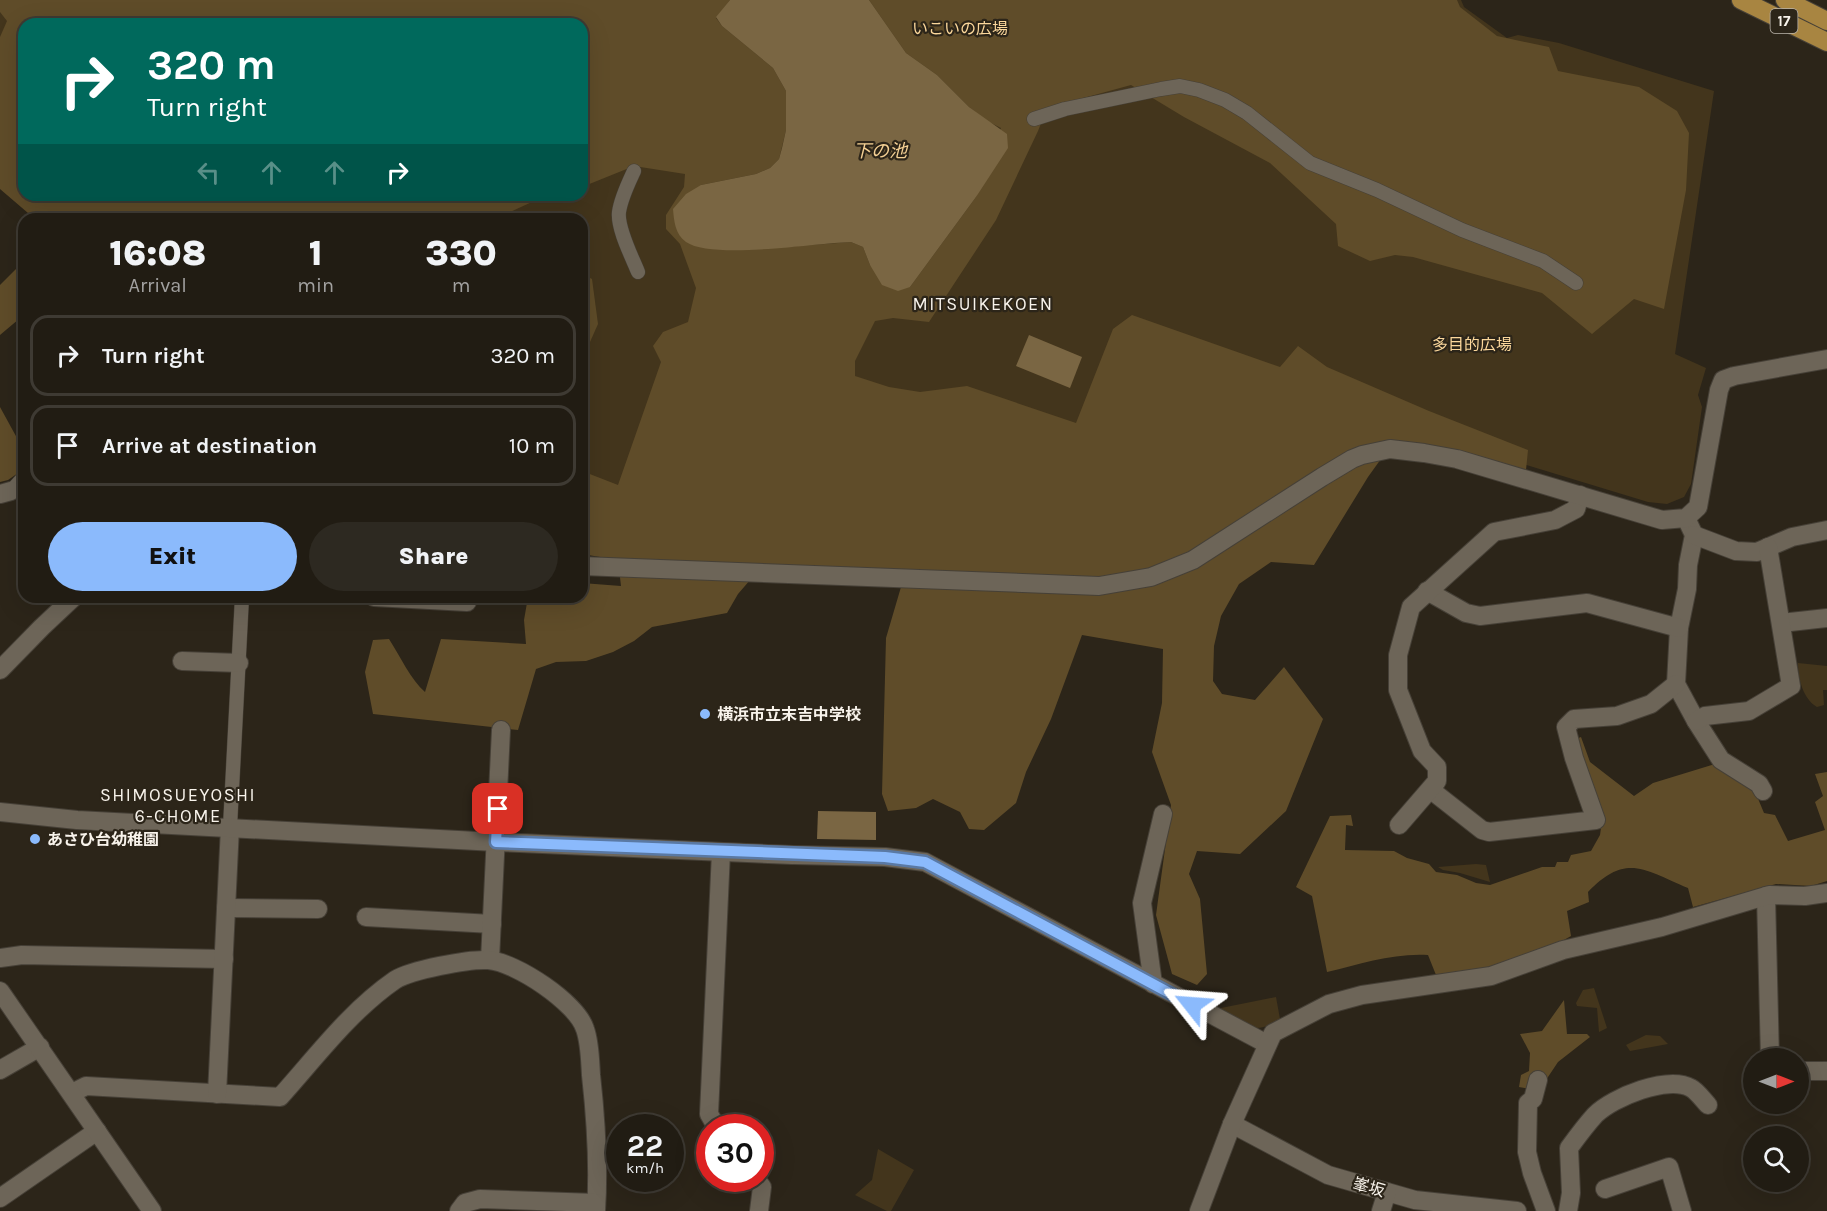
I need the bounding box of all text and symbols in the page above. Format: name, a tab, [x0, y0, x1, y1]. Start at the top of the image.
road number: 17	[1770, 9, 1798, 33]
park label: いこいの広場	[912, 19, 1008, 38]
text: 320 m	[147, 40, 276, 90]
icon: right	[48, 42, 126, 120]
text: Turn right	[147, 91, 267, 123]
water label: 下の池	[853, 140, 909, 162]
icon: left	[192, 156, 225, 189]
icon: ahead	[255, 156, 288, 189]
icon: ahead	[318, 156, 351, 189]
icon: right	[381, 156, 414, 189]
text: 16:08	[109, 232, 206, 274]
text: 1	[309, 232, 323, 274]
text: 330	[425, 232, 497, 274]
text: Arrival	[128, 274, 187, 297]
text: min	[297, 274, 334, 297]
text: m	[452, 274, 470, 297]
district label: MITSUIKEKOEN	[912, 293, 1054, 315]
park label: 多目的広場	[1432, 335, 1512, 354]
icon: right	[51, 339, 84, 372]
text: Turn right	[102, 343, 205, 369]
text: 320 m	[490, 343, 555, 369]
icon: arrive	[51, 429, 84, 462]
text: Arrive at destination	[102, 433, 317, 459]
text: 10 m	[509, 433, 555, 459]
button: Exit	[48, 522, 297, 591]
button: Share	[309, 522, 558, 591]
place label: 横浜市立末吉中学校	[717, 705, 861, 724]
marker: 横浜市立末吉中学校	[698, 707, 712, 721]
pin	[472, 783, 523, 834]
district label: SHIMOSUEYOSHI 6-CHOME	[100, 784, 256, 827]
icon: arrive	[481, 792, 514, 825]
place label: あさひ台幼稚園	[47, 830, 159, 849]
marker: あさひ台幼稚園	[28, 832, 42, 846]
position arrow	[1160, 973, 1224, 1037]
north arrow	[1743, 1048, 1809, 1114]
map controls	[1743, 1048, 1809, 1192]
speed limit sign: 30	[696, 1114, 774, 1192]
button: search	[1743, 1126, 1809, 1192]
text: 22	[627, 1128, 663, 1164]
text: km/h	[626, 1159, 664, 1177]
street label: 峯坂	[1351, 1173, 1387, 1201]

